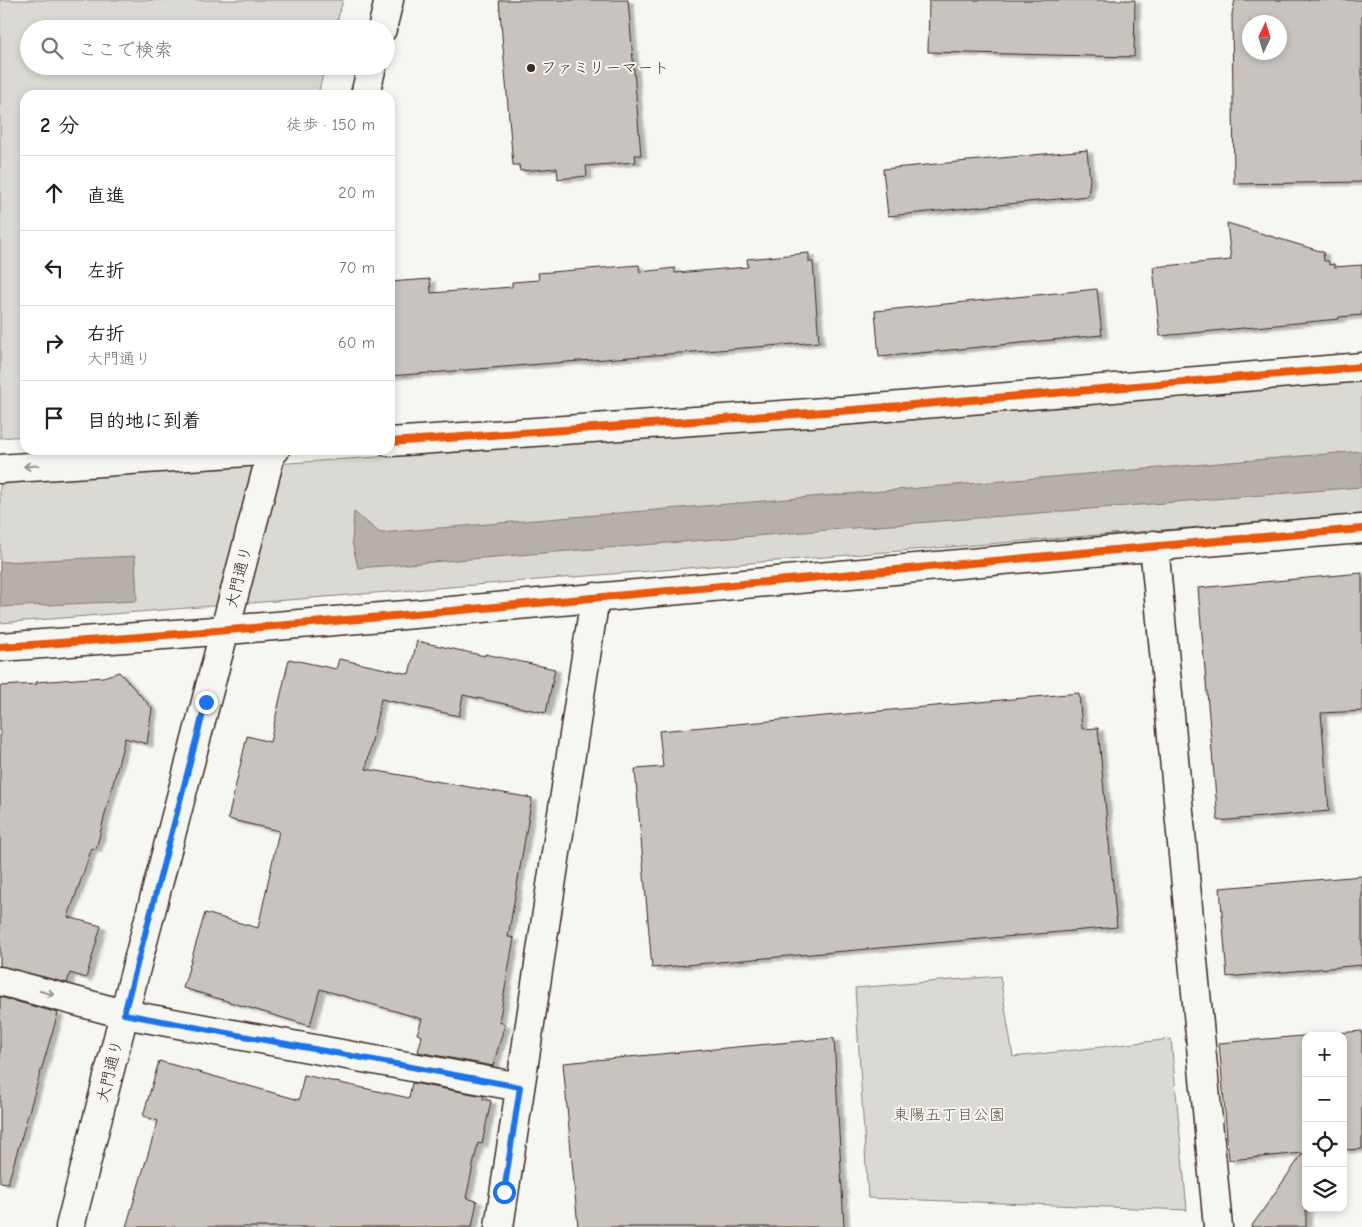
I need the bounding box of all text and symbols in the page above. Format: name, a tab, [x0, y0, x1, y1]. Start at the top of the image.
north arrow	[1242, 15, 1287, 60]
search box	[20, 20, 395, 75]
icon: search	[38, 34, 66, 62]
text: ここで検索	[78, 39, 173, 61]
place label: ファミリーマート	[541, 59, 669, 77]
marker: ファミリーマート	[525, 62, 537, 74]
text: 2 分	[40, 113, 79, 137]
text: 徒歩 · 150 m	[286, 116, 375, 134]
icon: ahead	[40, 179, 68, 207]
text: 20 m	[338, 184, 375, 202]
text: 直進	[87, 185, 125, 207]
icon: left	[40, 254, 68, 282]
text: 70 m	[339, 259, 375, 277]
text: 左折	[87, 260, 125, 282]
text: 右折	[87, 323, 125, 345]
icon: right	[40, 329, 68, 357]
text: 60 m	[338, 334, 375, 352]
text: 大門通り	[87, 350, 151, 368]
icon: arrive	[40, 404, 68, 432]
text: 目的地に到着	[87, 410, 201, 432]
one-way arrow	[24, 462, 40, 471]
street label: 大門通り	[223, 544, 255, 610]
route end	[195, 691, 218, 714]
one-way arrow	[39, 989, 55, 999]
map controls	[1302, 1032, 1347, 1212]
button: +	[1302, 1032, 1347, 1077]
street label: 大門通り	[94, 1038, 126, 1104]
button: −	[1302, 1077, 1347, 1122]
park label: 東陽五丁目公園	[893, 1106, 1005, 1124]
button: locate	[1302, 1122, 1347, 1167]
button: layers	[1302, 1167, 1347, 1212]
route start	[493, 1181, 516, 1204]

